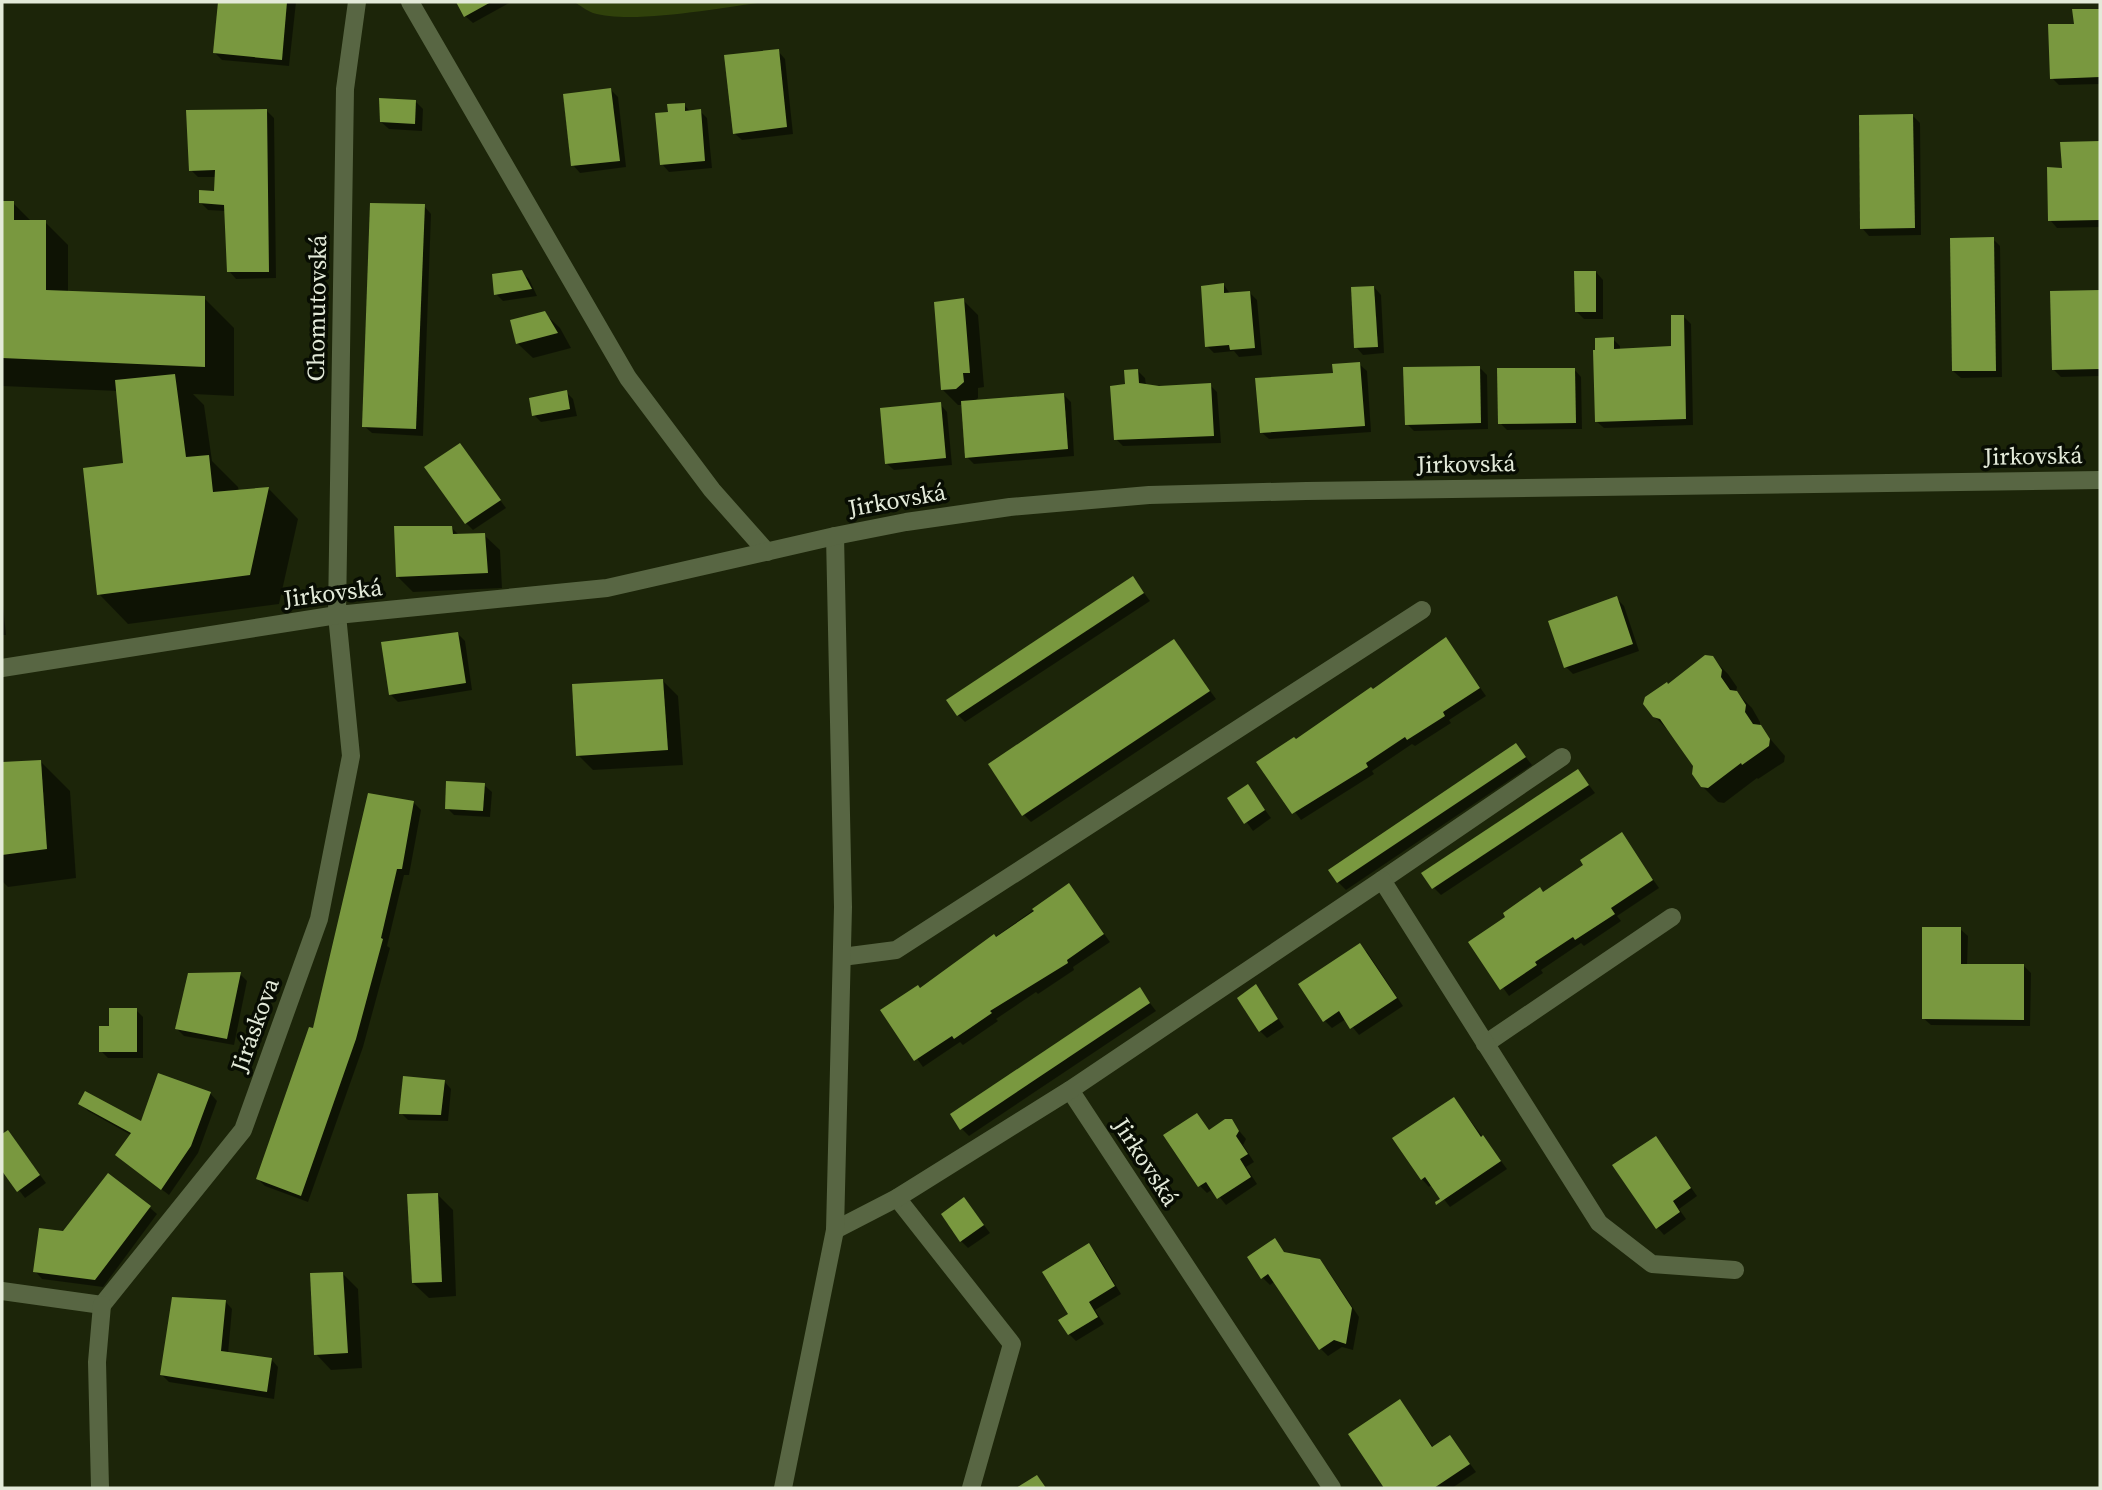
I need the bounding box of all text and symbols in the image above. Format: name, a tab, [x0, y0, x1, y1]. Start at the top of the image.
street label: Chomutovská	[299, 234, 334, 382]
street label: Jirkovská	[1982, 438, 2084, 473]
street label: Jirkovská	[1415, 446, 1517, 481]
street label: Jirkovská	[844, 475, 949, 525]
street label: Jirkovská	[281, 570, 385, 615]
street label: Jiráskova	[222, 972, 287, 1077]
street label: Jirkovská	[1105, 1110, 1188, 1213]

